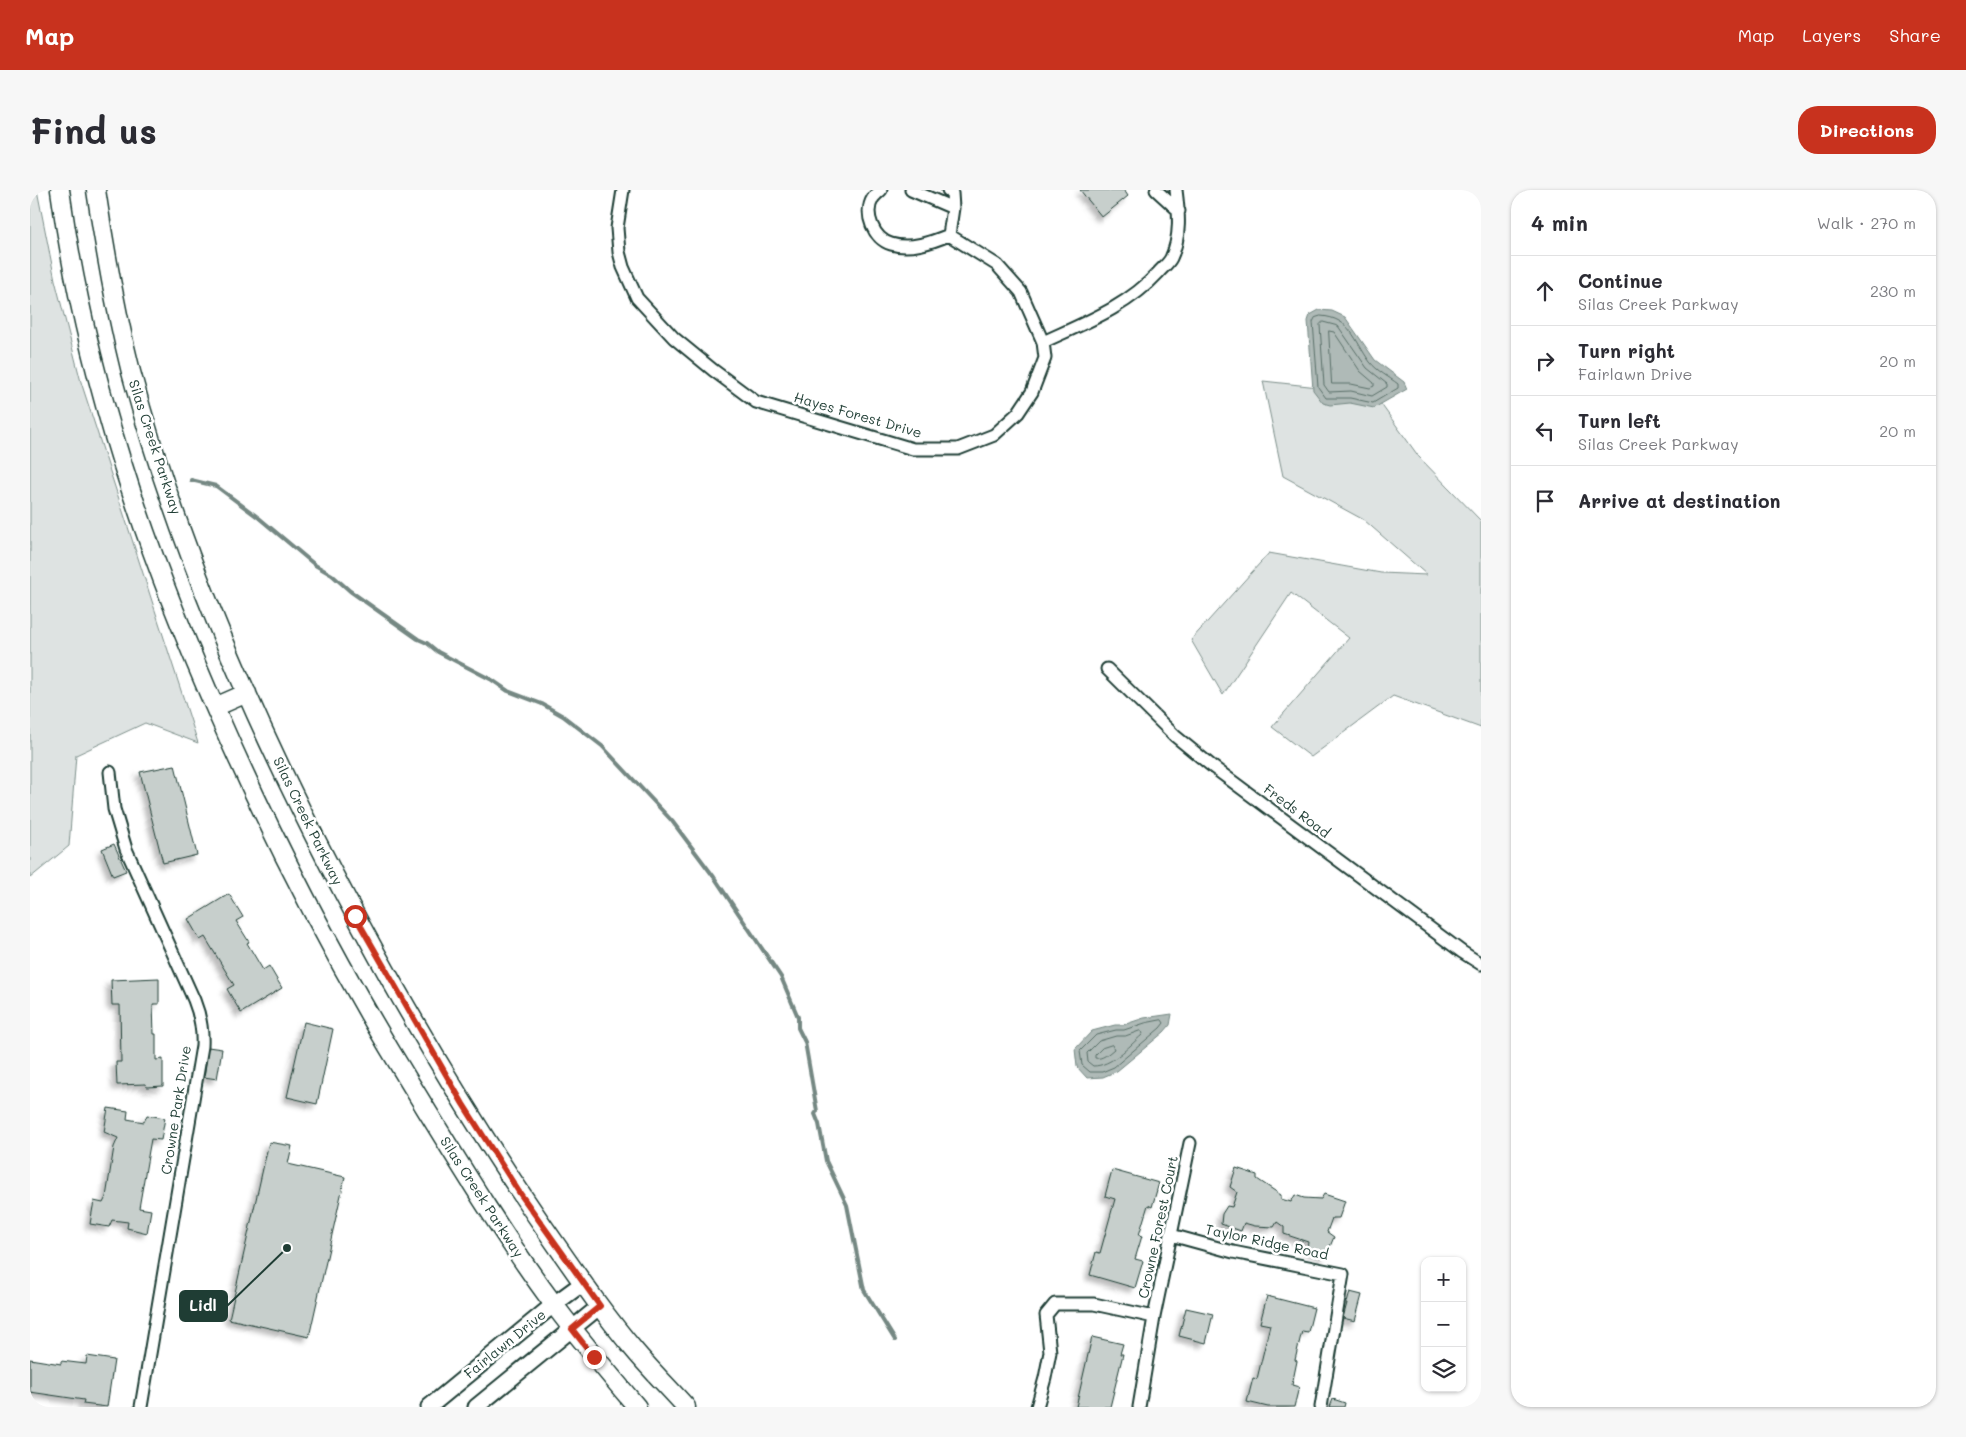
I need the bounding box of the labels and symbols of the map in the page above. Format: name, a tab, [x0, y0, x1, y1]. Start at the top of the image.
street label: Silas Creek Parkway	[125, 377, 186, 517]
street label: Hayes Forest Drive	[792, 387, 924, 442]
street label: Silas Creek Parkway	[269, 753, 348, 888]
street label: Freds Road	[1260, 779, 1334, 842]
route start	[344, 905, 367, 928]
street label: Crowne Park Drive	[156, 1044, 195, 1176]
street label: Silas Creek Parkway	[436, 1133, 529, 1261]
street label: Crowne Forest Court	[1133, 1154, 1182, 1300]
street label: Taylor Ridge Road	[1204, 1219, 1331, 1264]
callout: Lidl	[180, 1291, 227, 1321]
text: Lidl	[189, 1295, 217, 1315]
street label: Fairlawn Drive	[460, 1305, 550, 1383]
route end	[583, 1346, 606, 1369]

